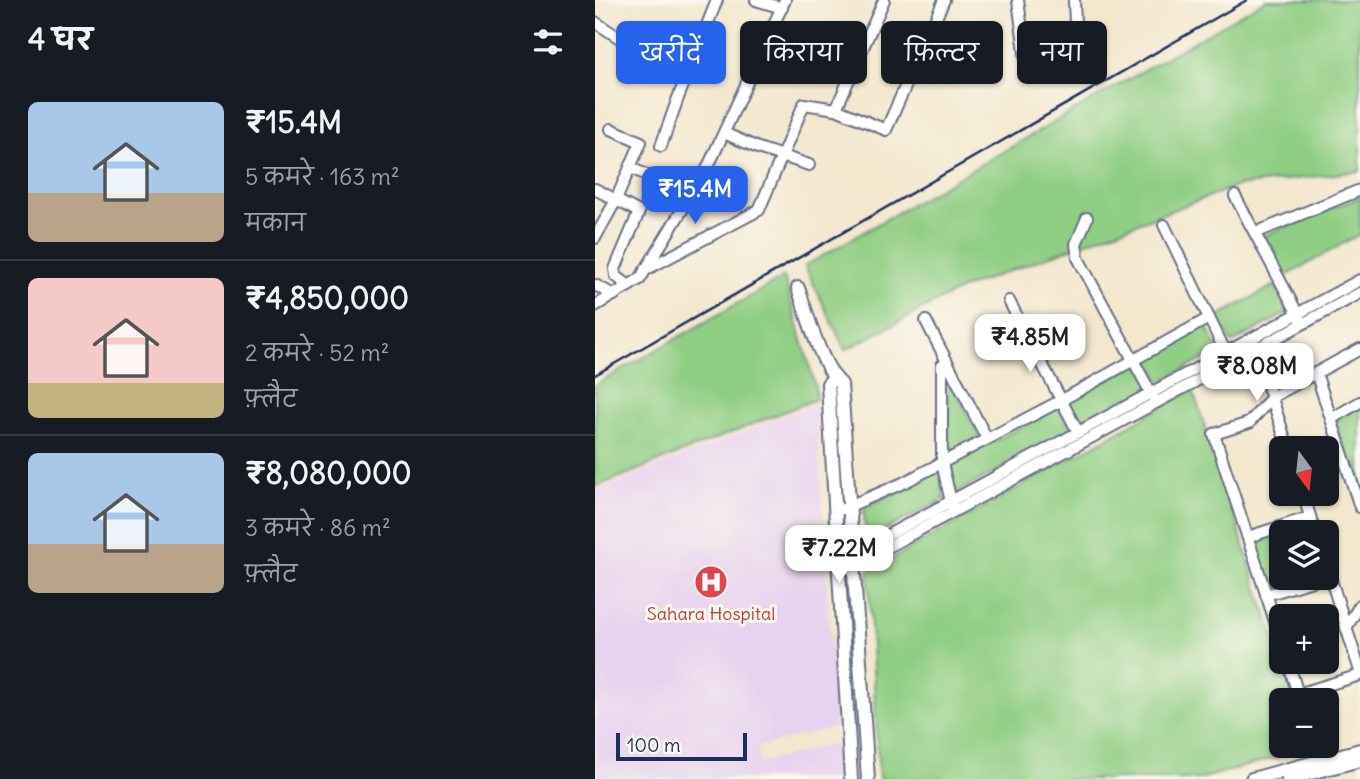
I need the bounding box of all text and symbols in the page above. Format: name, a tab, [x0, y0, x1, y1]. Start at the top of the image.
text: 4 घर	[28, 20, 92, 58]
chip: खरीदें	[616, 21, 726, 84]
chip: किराया	[740, 21, 867, 84]
chip: फ़िल्टर	[881, 21, 1003, 84]
chip: नया	[1017, 21, 1107, 84]
icon: filters	[529, 23, 567, 61]
text: ₹15.4M	[245, 103, 342, 141]
icon: home	[84, 130, 168, 214]
text: 5 कमरे · 163 m²	[245, 162, 400, 191]
pin: ₹15.4M	[638, 166, 752, 226]
text: ₹15.4M	[658, 174, 732, 203]
text: मकान	[245, 208, 306, 237]
text: ₹4,850,000	[245, 279, 409, 317]
icon: home	[84, 306, 168, 390]
pin: ₹4.85M	[973, 314, 1087, 374]
text: ₹4.85M	[991, 322, 1069, 351]
text: 2 कमरे · 52 m²	[245, 338, 389, 367]
pin: ₹8.08M	[1200, 344, 1314, 403]
text: ₹8.08M	[1217, 351, 1297, 380]
text: फ़्लैट	[245, 384, 297, 413]
north arrow	[1269, 436, 1339, 506]
map controls	[1269, 436, 1339, 758]
text: ₹8,080,000	[245, 454, 411, 492]
icon: home	[84, 481, 168, 565]
text: 3 कमरे · 86 m²	[245, 513, 391, 542]
button: layers	[1269, 520, 1339, 590]
pin: ₹7.22M	[782, 526, 896, 585]
text: ₹7.22M	[801, 533, 877, 562]
text: फ़्लैट	[245, 559, 297, 588]
hospital icon: Sahara Hospital	[692, 563, 730, 601]
place label: Sahara Hospital	[647, 602, 775, 625]
button: +	[1269, 604, 1339, 674]
button: −	[1269, 688, 1339, 758]
scale bar	[616, 730, 747, 762]
text: 100 m	[627, 733, 681, 757]

